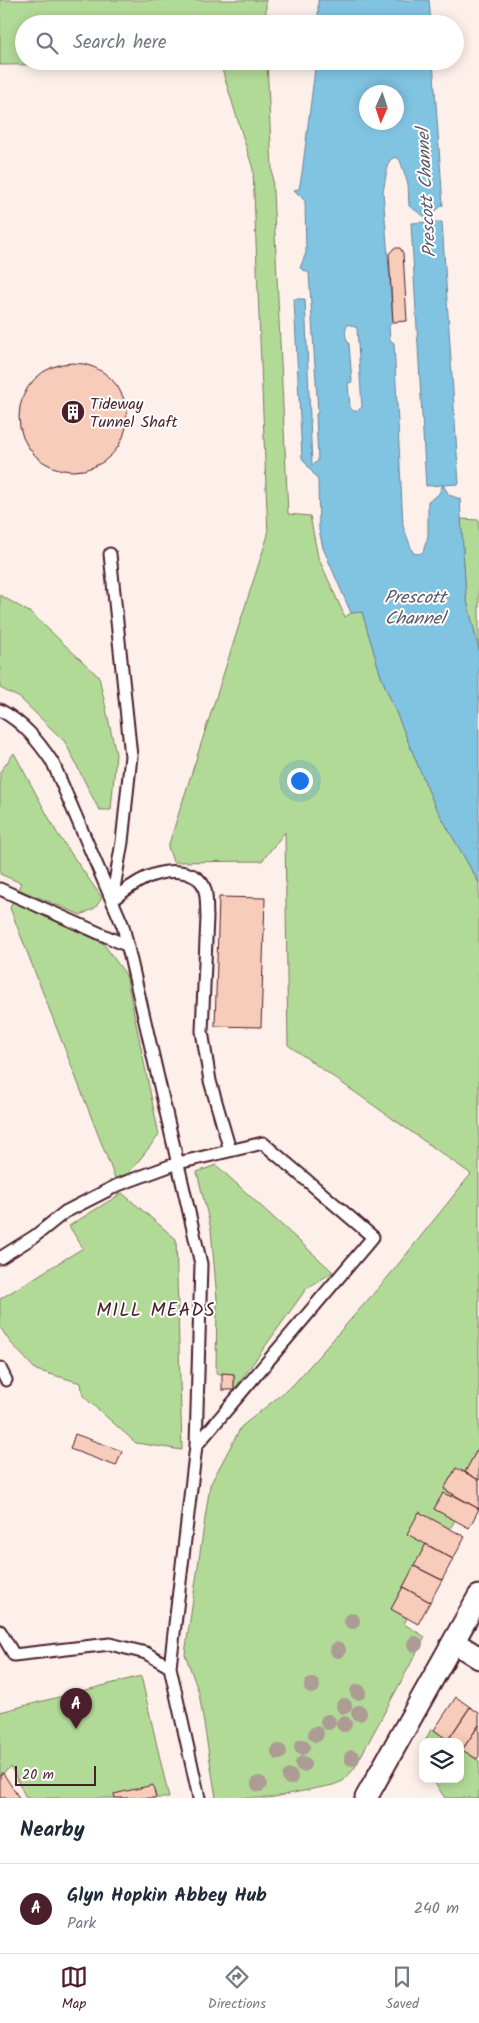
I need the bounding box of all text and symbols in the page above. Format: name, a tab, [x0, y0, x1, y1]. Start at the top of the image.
search box	[15, 15, 464, 70]
text: Search here	[73, 28, 167, 58]
icon: search	[33, 29, 61, 57]
north arrow	[359, 85, 404, 130]
water label: Prescott Channel	[409, 124, 445, 258]
place label: Tideway Tunnel Shaft	[90, 392, 178, 435]
building icon: Tideway Tunnel Shaft	[60, 399, 86, 425]
water label: Prescott Channel	[384, 584, 449, 634]
your location	[287, 768, 313, 794]
district label: MILL MEADS	[96, 1296, 216, 1326]
pin: A	[60, 1688, 92, 1729]
map controls	[419, 1738, 464, 1783]
button: layers	[419, 1738, 464, 1783]
scale bar	[15, 1763, 96, 1786]
text: 20 m	[22, 1764, 54, 1786]
text: Nearby	[20, 1814, 85, 1847]
text: Glyn Hopkin Abbey Hub	[67, 1881, 267, 1911]
text: A	[31, 1896, 41, 1921]
text: 240 m	[414, 1896, 459, 1921]
text: Park	[67, 1911, 96, 1936]
tab: Map	[60, 1963, 88, 2015]
tab: Directions	[208, 1963, 266, 2015]
tab: Saved	[386, 1963, 419, 2015]

